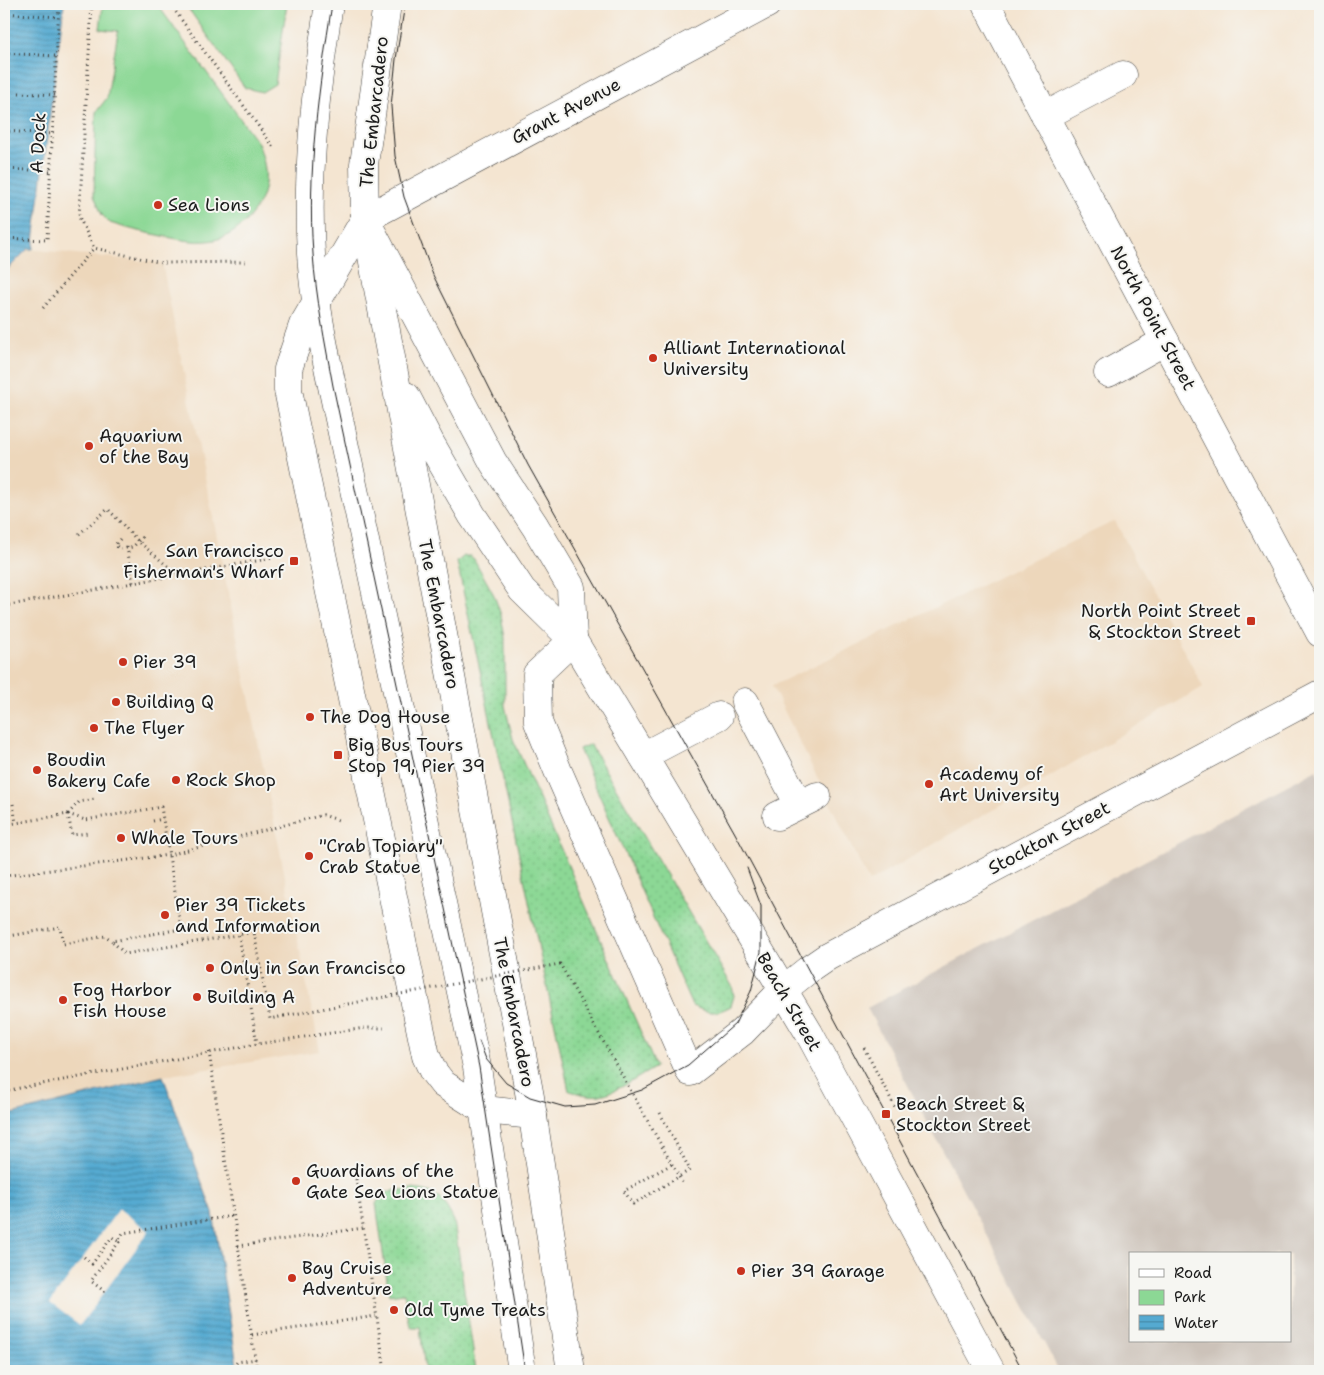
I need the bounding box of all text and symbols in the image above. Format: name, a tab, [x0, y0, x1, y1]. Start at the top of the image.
street label: The Embarcadero	[354, 35, 394, 189]
street label: Grant Avenue	[507, 72, 625, 150]
street label: A Dock	[24, 112, 52, 174]
place label: Sea Lions	[168, 193, 250, 217]
marker: Sea Lions	[152, 199, 164, 211]
street label: North Point Street	[1105, 242, 1201, 395]
place label: Alliant International University	[663, 336, 846, 381]
marker: Alliant International University	[647, 352, 659, 364]
place label: Aquarium of the Bay	[99, 424, 189, 469]
marker: Aquarium of the Bay	[83, 440, 95, 452]
street label: The Embarcadero	[413, 537, 465, 691]
place label: San Francisco Fisherman's Wharf	[123, 539, 284, 584]
marker: San Francisco Fisherman's Wharf	[288, 555, 300, 567]
place label: North Point Street & Stockton Street	[1081, 599, 1241, 644]
marker: North Point Street & Stockton Street	[1245, 615, 1257, 627]
place label: Pier 39	[133, 650, 197, 674]
marker: Pier 39	[117, 656, 129, 668]
place label: Building Q	[126, 690, 214, 714]
marker: Building Q	[110, 696, 122, 708]
place label: The Dog House	[320, 705, 450, 729]
marker: The Dog House	[304, 711, 316, 723]
place label: The Flyer	[104, 716, 185, 740]
marker: The Flyer	[88, 722, 100, 734]
place label: Big Bus Tours Stop 19, Pier 39	[348, 733, 485, 778]
place label: Boudin Bakery Cafe	[47, 748, 151, 793]
marker: Big Bus Tours Stop 19, Pier 39	[332, 749, 344, 761]
place label: Academy of Art University	[939, 762, 1060, 807]
marker: Boudin Bakery Cafe	[31, 764, 43, 776]
place label: Rock Shop	[186, 768, 276, 792]
marker: Rock Shop	[170, 774, 182, 786]
marker: Academy of Art University	[923, 778, 935, 790]
street label: Stockton Street	[984, 796, 1114, 880]
place label: Whale Tours	[131, 826, 238, 850]
marker: Whale Tours	[115, 832, 127, 844]
place label: "Crab Topiary" Crab Statue	[319, 834, 443, 879]
marker: "Crab Topiary" Crab Statue	[303, 850, 315, 862]
place label: Pier 39 Tickets and Information	[175, 893, 320, 938]
marker: Pier 39 Tickets and Information	[159, 909, 171, 921]
street label: The Embarcadero	[488, 935, 540, 1089]
street label: Beach Street	[751, 948, 827, 1056]
place label: Only in San Francisco	[220, 956, 406, 980]
marker: Only in San Francisco	[204, 962, 216, 974]
place label: Fog Harbor Fish House	[73, 978, 172, 1023]
place label: Building A	[207, 985, 295, 1009]
marker: Building A	[191, 991, 203, 1003]
marker: Fog Harbor Fish House	[57, 994, 69, 1006]
place label: Beach Street & Stockton Street	[896, 1092, 1031, 1137]
marker: Beach Street & Stockton Street	[880, 1108, 892, 1120]
place label: Guardians of the Gate Sea Lions Statue	[306, 1159, 499, 1204]
marker: Guardians of the Gate Sea Lions Statue	[290, 1175, 302, 1187]
legend	[1129, 1252, 1292, 1342]
place label: Bay Cruise Adventure	[302, 1256, 392, 1301]
place label: Pier 39 Garage	[751, 1259, 885, 1283]
text: Road	[1174, 1263, 1212, 1283]
marker: Pier 39 Garage	[735, 1265, 747, 1277]
marker: Bay Cruise Adventure	[286, 1272, 298, 1284]
text: Park	[1174, 1287, 1206, 1307]
place label: Old Tyme Treats	[404, 1298, 546, 1322]
marker: Old Tyme Treats	[388, 1304, 400, 1316]
text: Water	[1174, 1313, 1218, 1333]

